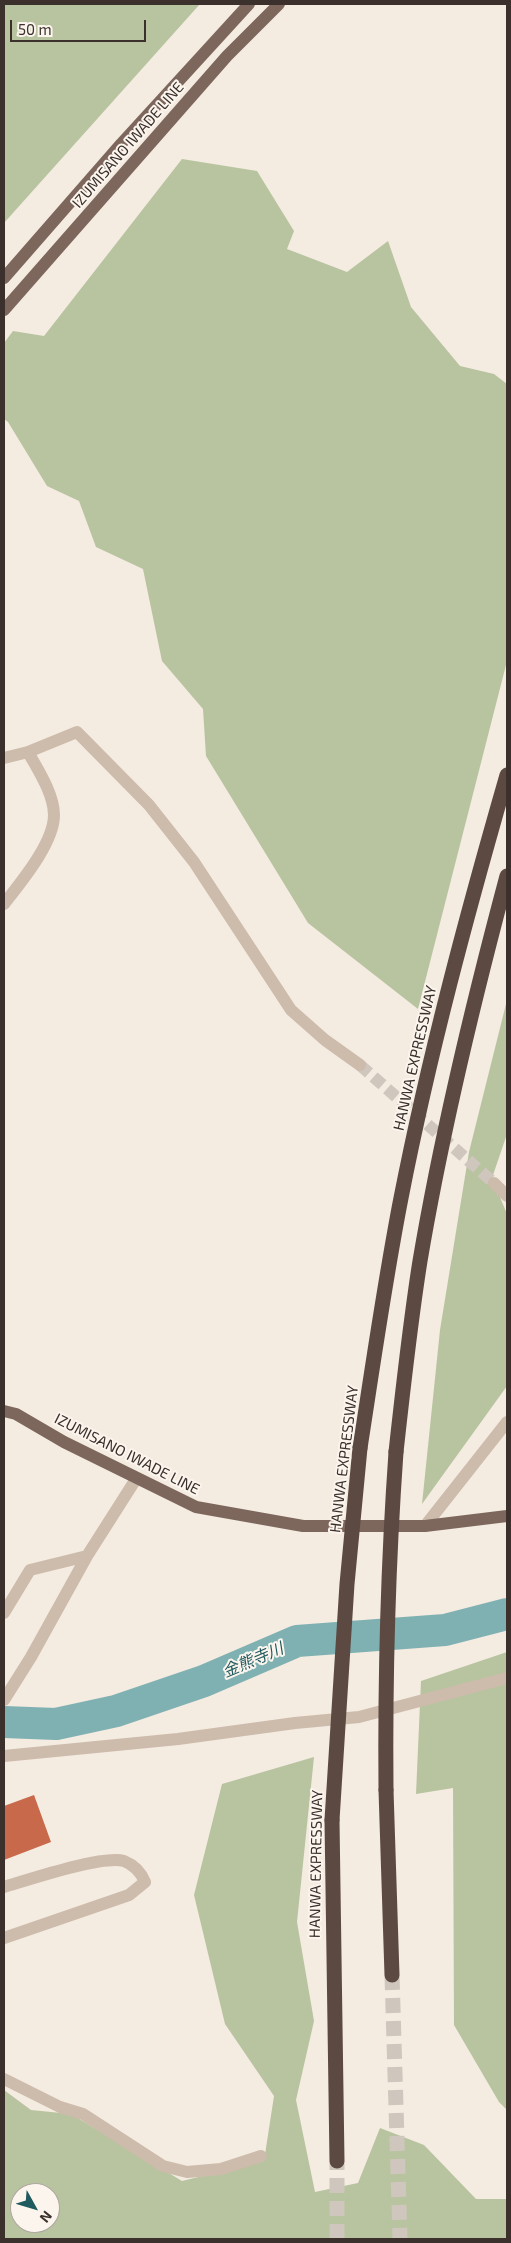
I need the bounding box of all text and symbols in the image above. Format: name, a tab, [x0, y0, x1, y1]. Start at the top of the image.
scale bar	[12, 10, 149, 42]
text: 50 m	[18, 20, 52, 38]
street label: IZUMISANO IWADE LINE	[69, 78, 187, 212]
street label: HANWA EXPRESSWAY	[390, 984, 440, 1132]
street label: HANWA EXPRESSWAY	[326, 1384, 362, 1534]
street label: IZUMISANO IWADE LINE	[51, 1410, 203, 1498]
water label: 金熊寺川	[220, 1639, 286, 1681]
street label: HANWA EXPRESSWAY	[306, 1790, 326, 1938]
north arrow	[10, 2183, 60, 2233]
text: N	[36, 2208, 56, 2226]

